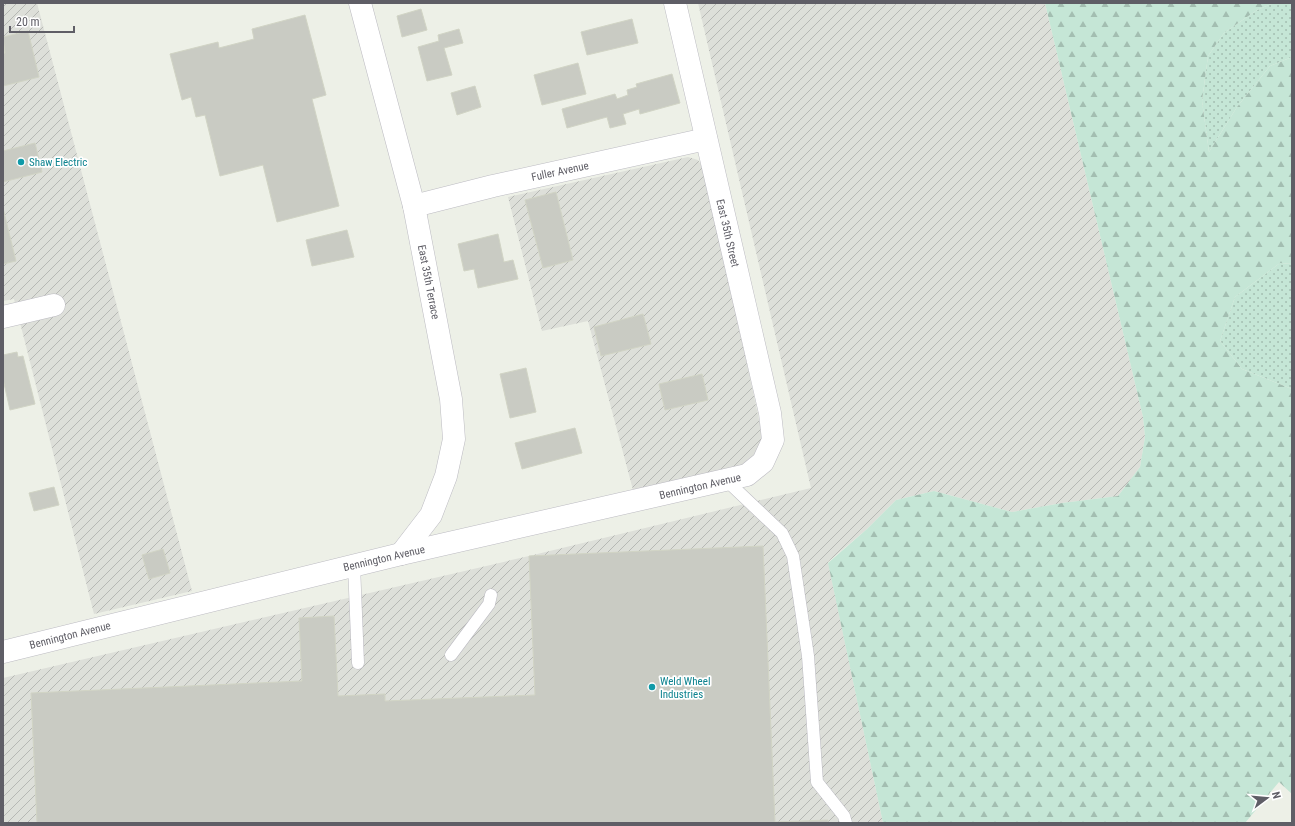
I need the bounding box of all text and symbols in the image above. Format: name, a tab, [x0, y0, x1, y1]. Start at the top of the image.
scale bar	[10, 8, 74, 34]
text: 20 m	[16, 15, 40, 29]
place label: Shaw Electric	[29, 156, 87, 169]
marker: Shaw Electric	[16, 157, 26, 167]
street label: Fuller Avenue	[530, 159, 590, 184]
street label: East 35th Street	[713, 198, 742, 268]
street label: East 35th Terrace	[415, 244, 442, 320]
street label: Bennington Avenue	[658, 471, 742, 502]
street label: Bennington Avenue	[342, 543, 426, 574]
street label: Bennington Avenue	[28, 619, 112, 652]
place label: Weld Wheel Industries	[660, 675, 710, 701]
marker: Weld Wheel Industries	[647, 682, 657, 692]
north arrow	[1247, 778, 1287, 818]
text: N	[1269, 790, 1283, 801]

